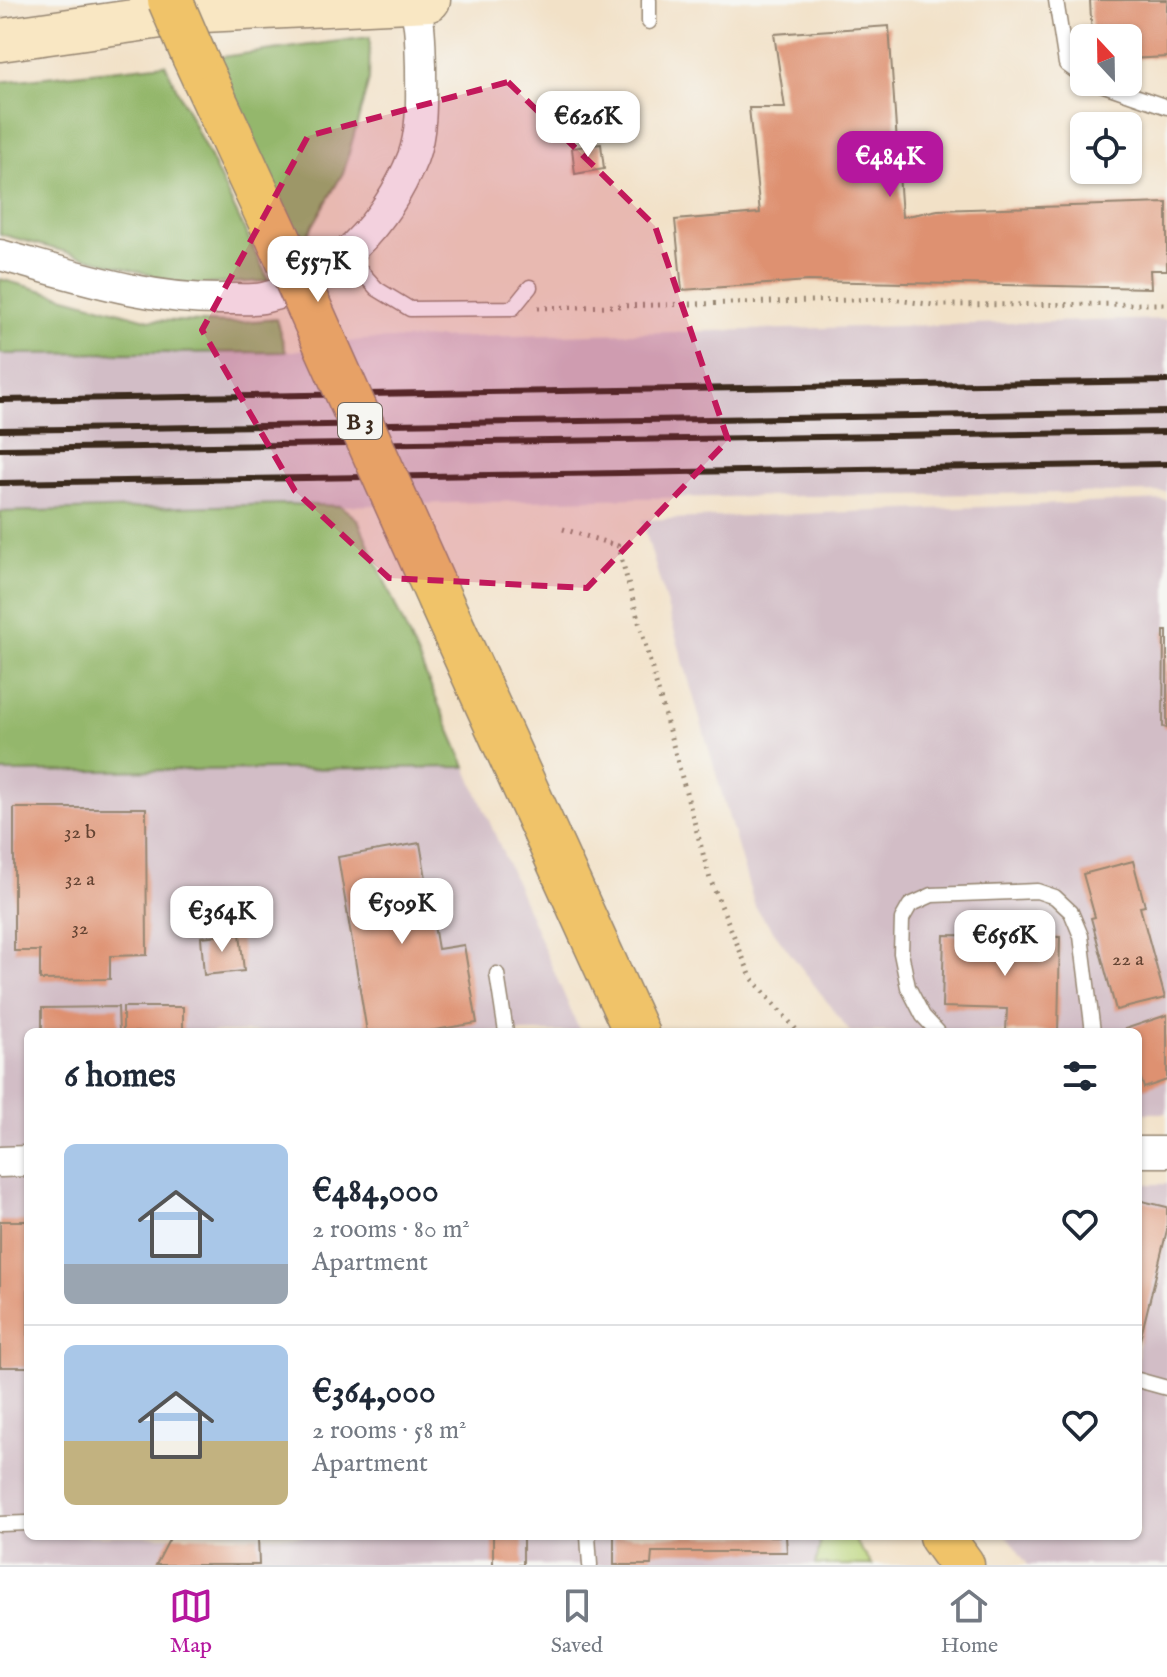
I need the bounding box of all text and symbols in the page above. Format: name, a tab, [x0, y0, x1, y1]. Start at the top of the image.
north arrow	[1070, 24, 1142, 96]
map controls	[1070, 24, 1142, 184]
pin: €626K	[532, 91, 644, 159]
text: €626K	[554, 100, 622, 133]
button: locate	[1070, 112, 1142, 184]
pin: €484K	[834, 131, 946, 199]
text: €484K	[855, 140, 925, 173]
pin: €557K	[262, 236, 374, 304]
text: €557K	[285, 245, 351, 278]
road number: B 3	[338, 403, 382, 439]
house number: 32 b	[64, 820, 96, 845]
house number: 32 a	[65, 867, 95, 892]
pin: €509K	[346, 878, 458, 946]
pin: €364K	[166, 886, 278, 954]
text: €509K	[368, 887, 436, 920]
text: €364K	[188, 895, 256, 928]
pin: €656K	[949, 910, 1061, 978]
house number: 32	[72, 916, 88, 941]
text: €656K	[972, 919, 1038, 952]
house number: 22 a	[1112, 947, 1144, 972]
icon: filters	[1058, 1054, 1102, 1098]
text: 6 homes	[64, 1055, 176, 1098]
text: €484,000	[312, 1170, 439, 1213]
icon: home	[128, 1176, 224, 1272]
icon: heart	[1058, 1202, 1102, 1246]
text: 2 rooms · 80 m²	[312, 1213, 470, 1246]
text: Apartment	[312, 1246, 428, 1279]
text: €364,000	[312, 1371, 436, 1414]
icon: home	[128, 1377, 224, 1473]
icon: heart	[1058, 1403, 1102, 1447]
text: 2 rooms · 58 m²	[312, 1414, 466, 1447]
text: Apartment	[312, 1447, 428, 1480]
tab: Map	[169, 1584, 213, 1660]
tab: Saved	[551, 1584, 603, 1660]
tab: Home	[941, 1584, 998, 1660]

